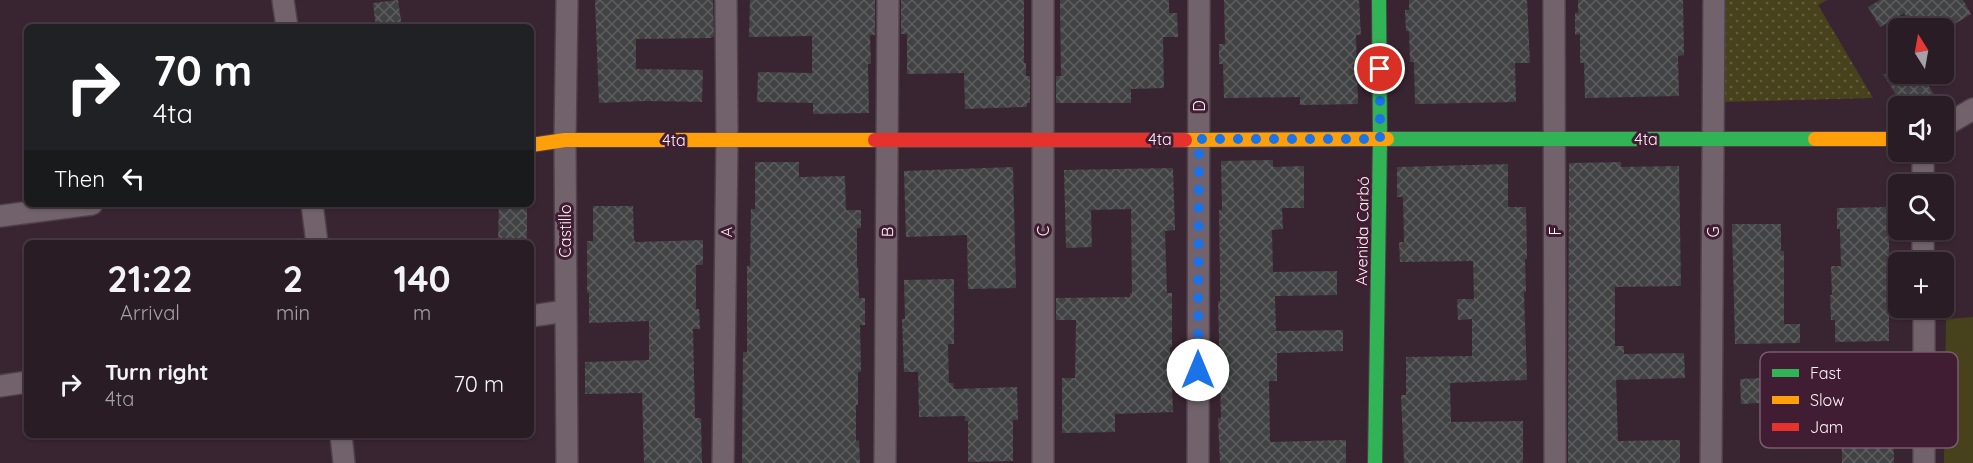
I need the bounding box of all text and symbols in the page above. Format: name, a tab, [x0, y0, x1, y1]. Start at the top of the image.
north arrow	[1888, 18, 1954, 84]
map controls	[1888, 18, 1954, 318]
pin	[1354, 43, 1405, 94]
text: 70 m	[153, 44, 252, 97]
icon: right	[54, 48, 132, 126]
icon: arrive	[1363, 52, 1396, 85]
text: 4ta	[153, 96, 193, 130]
button: sound	[1888, 96, 1954, 162]
street label: D	[1189, 100, 1209, 112]
street label: 4ta	[1148, 129, 1172, 149]
street label: 4ta	[1634, 129, 1658, 149]
street label: 4ta	[662, 130, 686, 150]
icon: left	[117, 162, 150, 195]
text: Then	[54, 165, 105, 193]
button: search	[1888, 174, 1954, 240]
street label: Avenida Carbó	[1351, 176, 1373, 286]
street label: Castillo	[555, 204, 575, 258]
street label: C	[1033, 226, 1053, 236]
street label: F	[1545, 226, 1565, 236]
street label: G	[1703, 226, 1723, 238]
street label: A	[716, 227, 736, 237]
street label: B	[877, 227, 897, 237]
button: +	[1888, 252, 1954, 318]
text: 21:22	[107, 256, 193, 301]
text: 2	[283, 256, 303, 301]
text: 140	[393, 256, 451, 301]
text: Arrival	[120, 300, 180, 325]
text: min	[276, 300, 310, 325]
text: m	[413, 300, 431, 325]
position arrow	[1166, 338, 1230, 402]
legend	[1760, 352, 1958, 448]
text: Turn right	[105, 358, 209, 386]
text: Fast	[1810, 363, 1841, 383]
icon: right	[54, 368, 87, 401]
text: 70 m	[454, 370, 504, 398]
text: 4ta	[105, 386, 134, 411]
text: Slow	[1810, 390, 1844, 410]
text: Jam	[1810, 417, 1843, 437]

